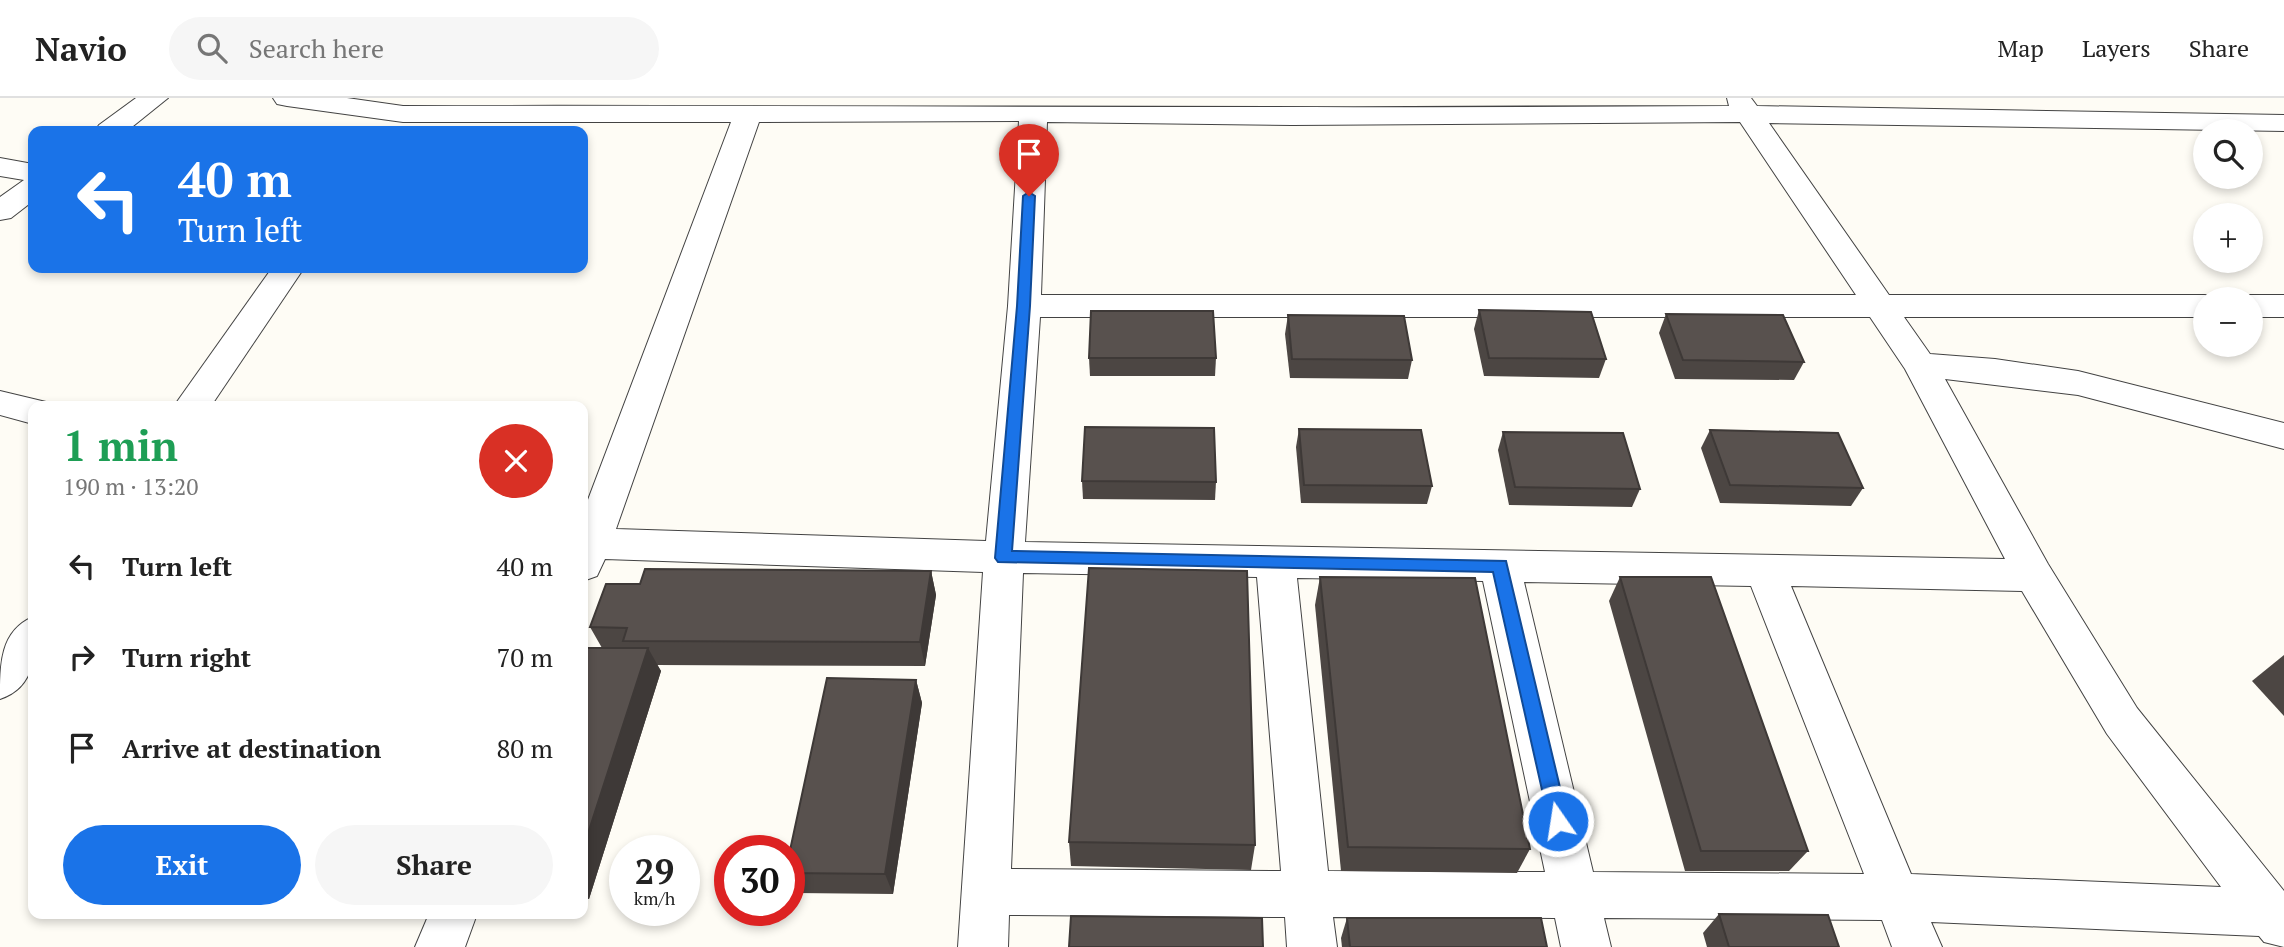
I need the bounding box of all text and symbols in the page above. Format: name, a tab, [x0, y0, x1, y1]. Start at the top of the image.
search box	[169, 17, 659, 80]
text: Navio	[35, 27, 127, 70]
icon: search	[193, 29, 231, 67]
text: Search here	[249, 31, 384, 65]
text: Map	[1997, 32, 2044, 64]
text: Layers	[2082, 32, 2151, 64]
text: Share	[2189, 32, 2249, 64]
map controls	[2193, 119, 2263, 357]
button: search	[2193, 119, 2263, 189]
pin	[999, 124, 1059, 196]
icon: arrive	[1010, 135, 1048, 173]
text: 40 m	[178, 146, 292, 211]
icon: left	[63, 154, 154, 245]
button: +	[2193, 203, 2263, 273]
text: Turn left	[178, 209, 302, 251]
button: −	[2193, 287, 2263, 357]
text: 1 min	[63, 417, 178, 473]
button: close	[479, 424, 553, 498]
text: 190 m · 13:20	[63, 471, 198, 502]
icon: left	[63, 547, 101, 585]
text: Turn left	[122, 549, 232, 583]
text: 40 m	[497, 549, 553, 583]
icon: right	[63, 638, 101, 676]
text: Turn right	[122, 640, 251, 674]
text: 70 m	[497, 640, 553, 674]
icon: arrive	[63, 729, 101, 767]
text: Arrive at destination	[122, 731, 381, 765]
text: 80 m	[497, 731, 553, 765]
position arrow	[1521, 784, 1595, 858]
button: Exit	[63, 825, 301, 905]
button: Share	[315, 825, 553, 905]
speed limit sign: 30	[714, 835, 805, 926]
text: 29	[635, 848, 674, 894]
text: km/h	[634, 886, 675, 910]

